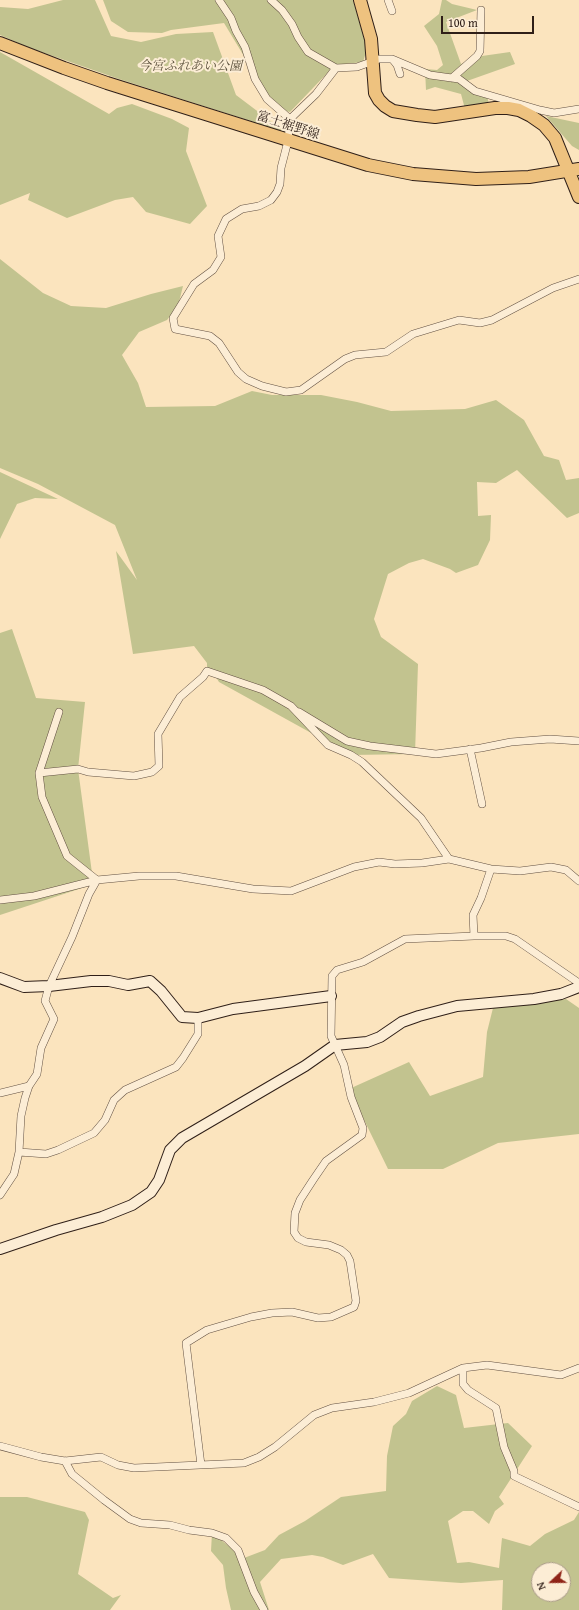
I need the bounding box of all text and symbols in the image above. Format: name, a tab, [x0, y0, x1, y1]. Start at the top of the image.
scale bar	[443, 8, 536, 34]
text: 100 m	[448, 14, 478, 31]
park label: 今宮ふれあい公園	[138, 59, 242, 75]
street label: 富士裾野線	[255, 109, 321, 143]
north arrow	[531, 1562, 571, 1602]
text: N	[532, 1580, 550, 1593]

